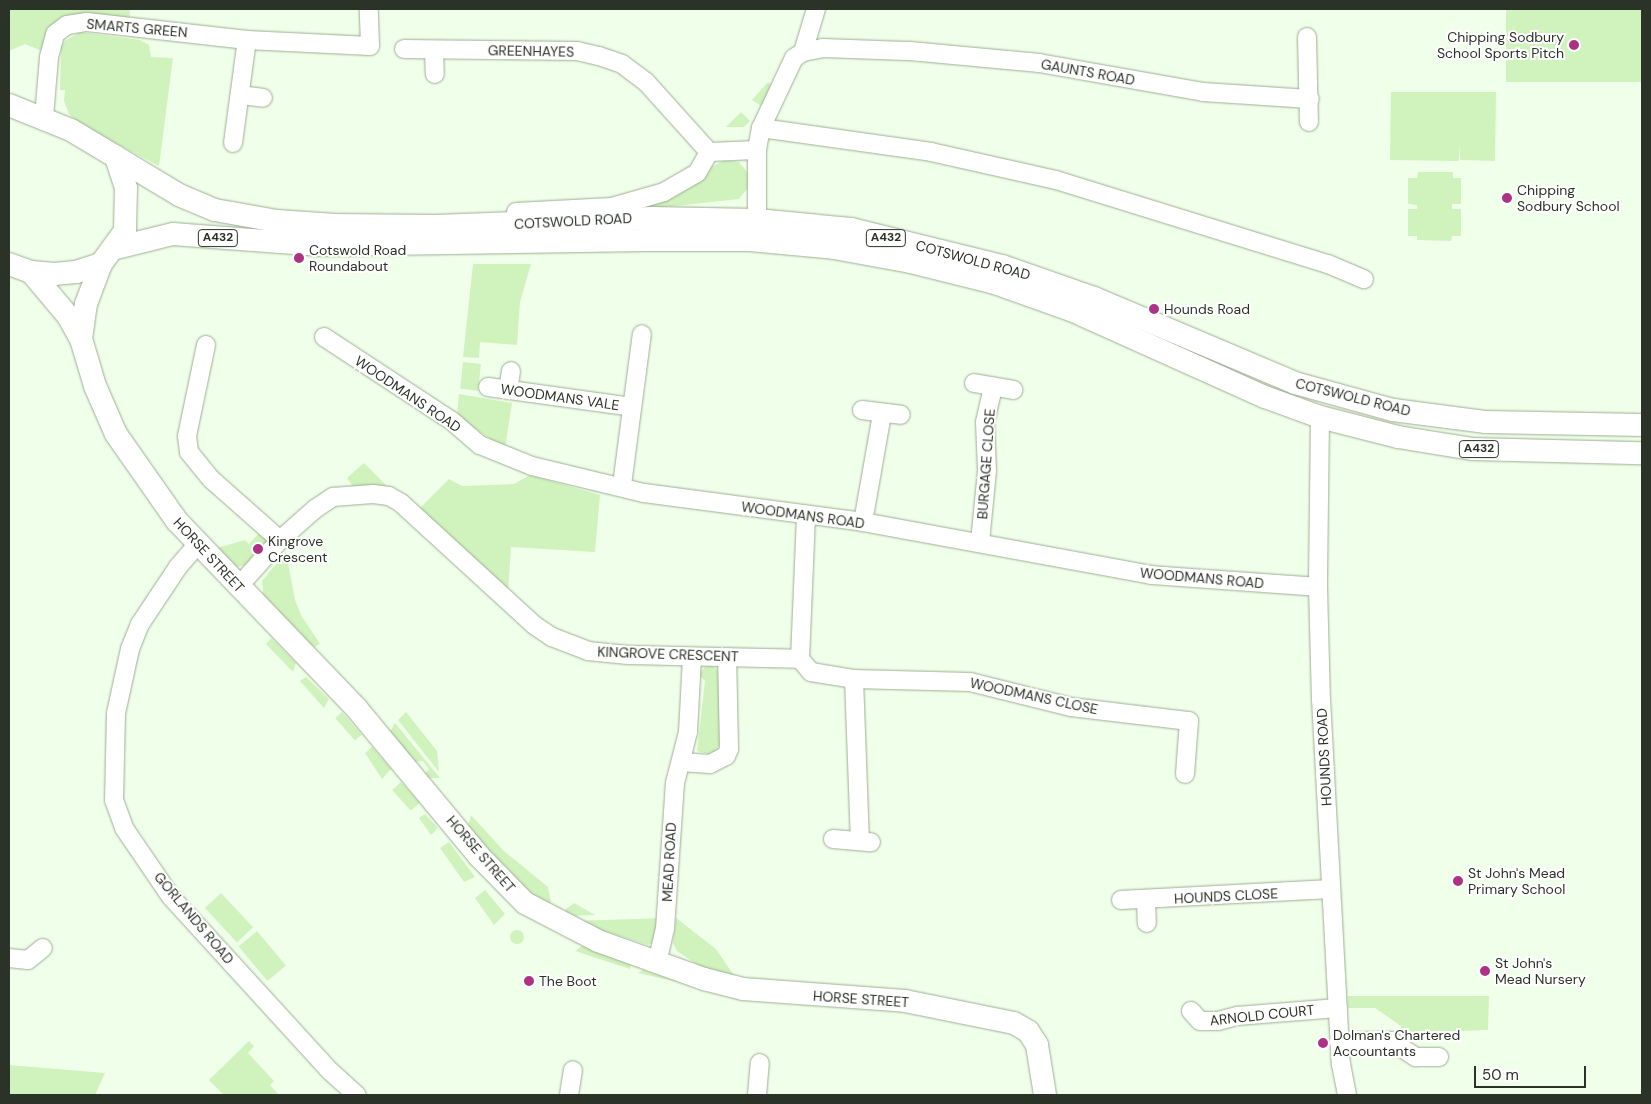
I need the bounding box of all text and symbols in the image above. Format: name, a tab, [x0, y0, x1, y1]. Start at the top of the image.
street label: SMARTS GREEN	[86, 15, 188, 41]
place label: Chipping Sodbury School Sports Pitch	[1437, 29, 1564, 62]
marker: Chipping Sodbury School Sports Pitch	[1568, 39, 1580, 51]
street label: GREENHAYES	[488, 42, 574, 60]
street label: GAUNTS ROAD	[1040, 55, 1136, 89]
place label: Chipping Sodbury School	[1517, 182, 1620, 214]
marker: Chipping Sodbury School	[1501, 192, 1513, 204]
street label: COTSWOLD ROAD	[514, 210, 632, 232]
road number: A432	[197, 228, 239, 248]
road number: A432	[865, 228, 907, 248]
street label: COTSWOLD ROAD	[914, 237, 1032, 283]
place label: Cotswold Road Roundabout	[309, 242, 406, 274]
marker: Cotswold Road Roundabout	[293, 252, 305, 264]
place label: Hounds Road	[1164, 301, 1250, 317]
marker: Hounds Road	[1148, 303, 1160, 315]
street label: WOODMANS ROAD	[352, 352, 464, 436]
street label: COTSWOLD ROAD	[1294, 375, 1412, 419]
street label: WOODMANS VALE	[500, 380, 620, 414]
street label: BURGAGE CLOSE	[974, 408, 998, 520]
road number: A432	[1458, 439, 1500, 458]
street label: WOODMANS ROAD	[740, 498, 866, 532]
street label: HORSE STREET	[170, 514, 248, 596]
place label: Kingrove Crescent	[268, 533, 327, 566]
marker: Kingrove Crescent	[252, 543, 264, 555]
street label: WOODMANS ROAD	[1139, 564, 1265, 592]
street label: KINGROVE CRESCENT	[597, 643, 739, 665]
street label: WOODMANS CLOSE	[968, 674, 1100, 718]
street label: HOUNDS ROAD	[1313, 708, 1335, 806]
street label: HORSE STREET	[443, 812, 519, 896]
street label: MEAD ROAD	[659, 822, 679, 902]
place label: St John's Mead Primary School	[1468, 865, 1565, 898]
street label: GORLANDS ROAD	[151, 869, 237, 967]
marker: St John's Mead Primary School	[1452, 875, 1464, 887]
street label: HOUNDS CLOSE	[1174, 885, 1278, 907]
place label: St John's Mead Nursery	[1495, 955, 1586, 988]
marker: St John's Mead Nursery	[1479, 965, 1491, 977]
place label: The Boot	[539, 973, 597, 989]
marker: The Boot	[523, 975, 535, 987]
street label: HORSE STREET	[812, 987, 910, 1011]
street label: ARNOLD COURT	[1209, 1001, 1315, 1029]
place label: Dolman's Chartered Accountants	[1333, 1027, 1460, 1060]
marker: Dolman's Chartered Accountants	[1317, 1037, 1329, 1049]
scale bar	[1476, 1056, 1588, 1088]
text: 50 m	[1482, 1065, 1519, 1085]

